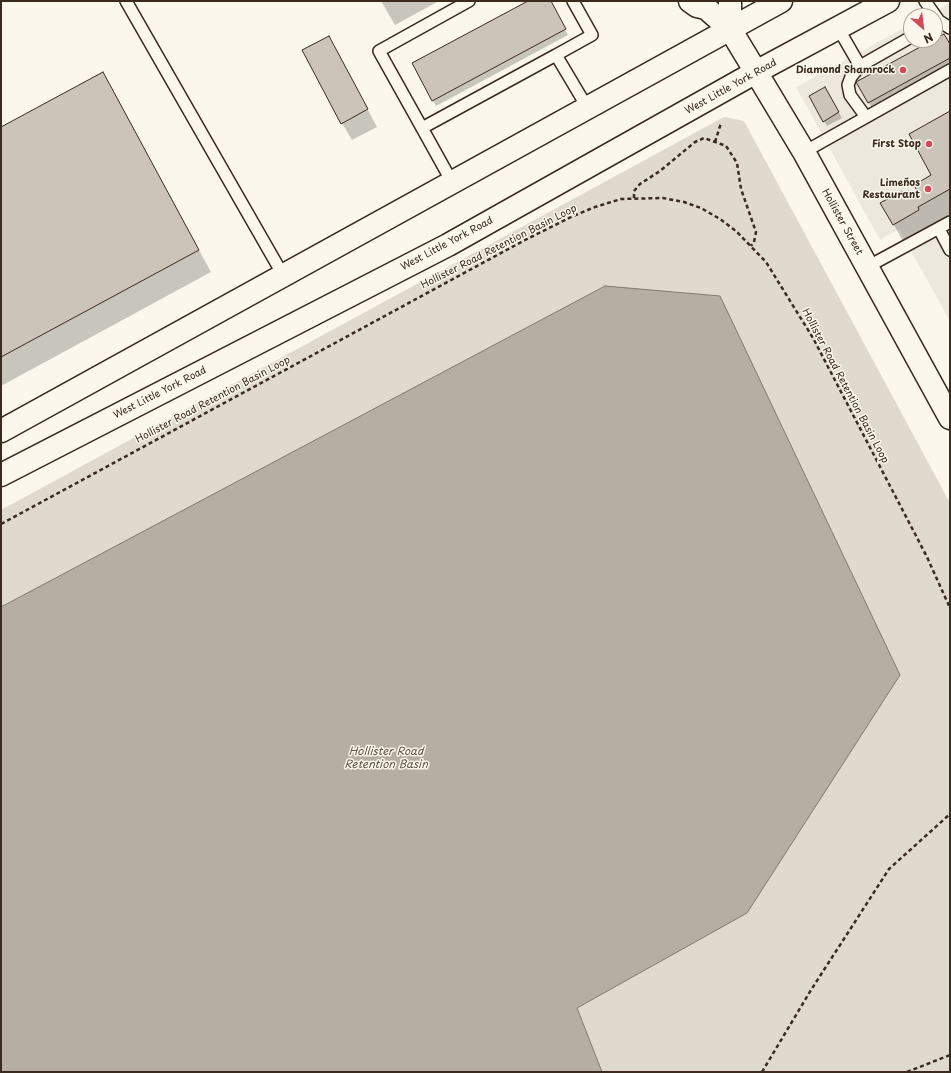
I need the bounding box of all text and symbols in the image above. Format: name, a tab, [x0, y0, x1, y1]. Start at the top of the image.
north arrow	[903, 8, 943, 48]
text: N	[921, 29, 936, 48]
street label: West Little York Road	[683, 57, 779, 117]
place label: Diamond Shamrock	[796, 64, 895, 76]
marker: Diamond Shamrock	[898, 65, 908, 75]
place label: First Stop	[872, 138, 921, 150]
marker: First Stop	[924, 139, 934, 149]
place label: Limeños Restaurant	[863, 177, 920, 200]
marker: Limeños Restaurant	[923, 184, 933, 194]
street label: Hollister Street	[819, 187, 865, 257]
street label: Hollister Road Retention Basin Loop	[419, 202, 579, 292]
street label: West Little York Road	[399, 215, 495, 273]
street label: Hollister Road Retention Basin Loop	[799, 307, 891, 465]
street label: Hollister Road Retention Basin Loop	[134, 354, 292, 446]
street label: West Little York Road	[111, 364, 209, 422]
water label: Hollister Road Retention Basin	[344, 745, 428, 771]

